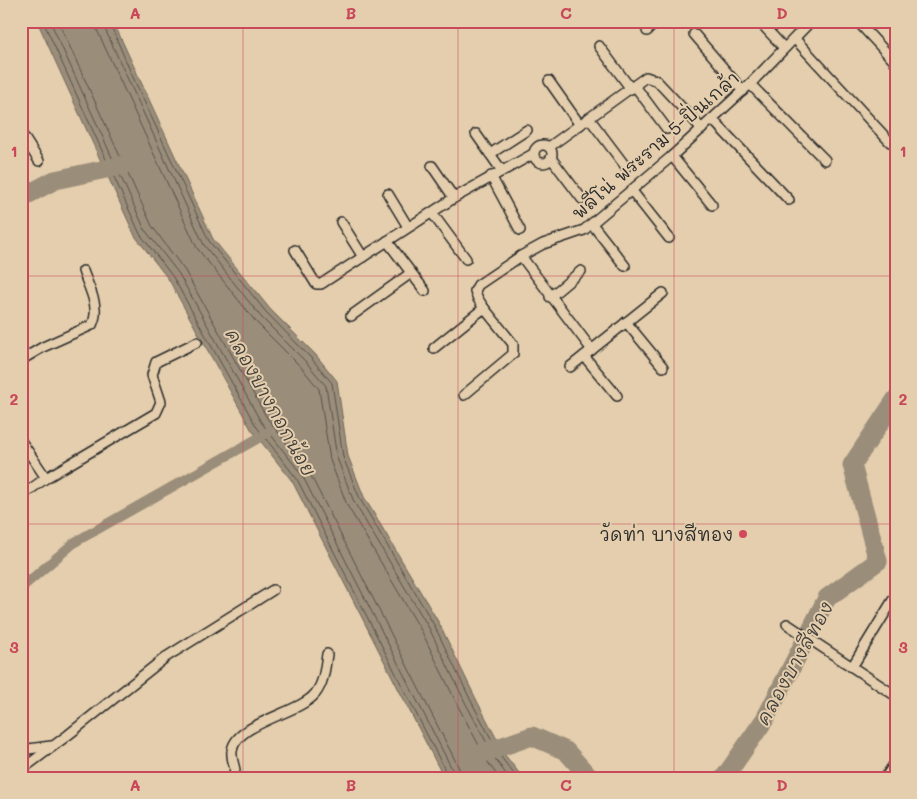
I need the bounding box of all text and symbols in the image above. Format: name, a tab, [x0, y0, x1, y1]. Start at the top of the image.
text: A	[129, 2, 141, 23]
text: B	[346, 2, 356, 23]
text: C	[560, 2, 572, 23]
text: D	[776, 2, 788, 23]
street label: พลีโน่ พระราม 5-ปิ่นเกล้า	[564, 63, 744, 224]
text: 1	[10, 140, 18, 161]
text: 1	[899, 140, 907, 161]
water label: คลองบางกอกน้อย	[220, 324, 322, 480]
text: 2	[10, 388, 19, 409]
text: 2	[899, 388, 908, 409]
place label: วัดท่า บางสีทอง	[600, 522, 733, 546]
marker: วัดท่า บางสีทอง	[737, 528, 749, 540]
water label: คลองบางสีทอง	[750, 597, 838, 729]
text: 3	[9, 636, 19, 657]
text: 3	[898, 636, 908, 657]
text: A	[129, 774, 141, 795]
text: B	[346, 774, 356, 795]
text: C	[560, 774, 572, 795]
text: D	[776, 774, 788, 795]

